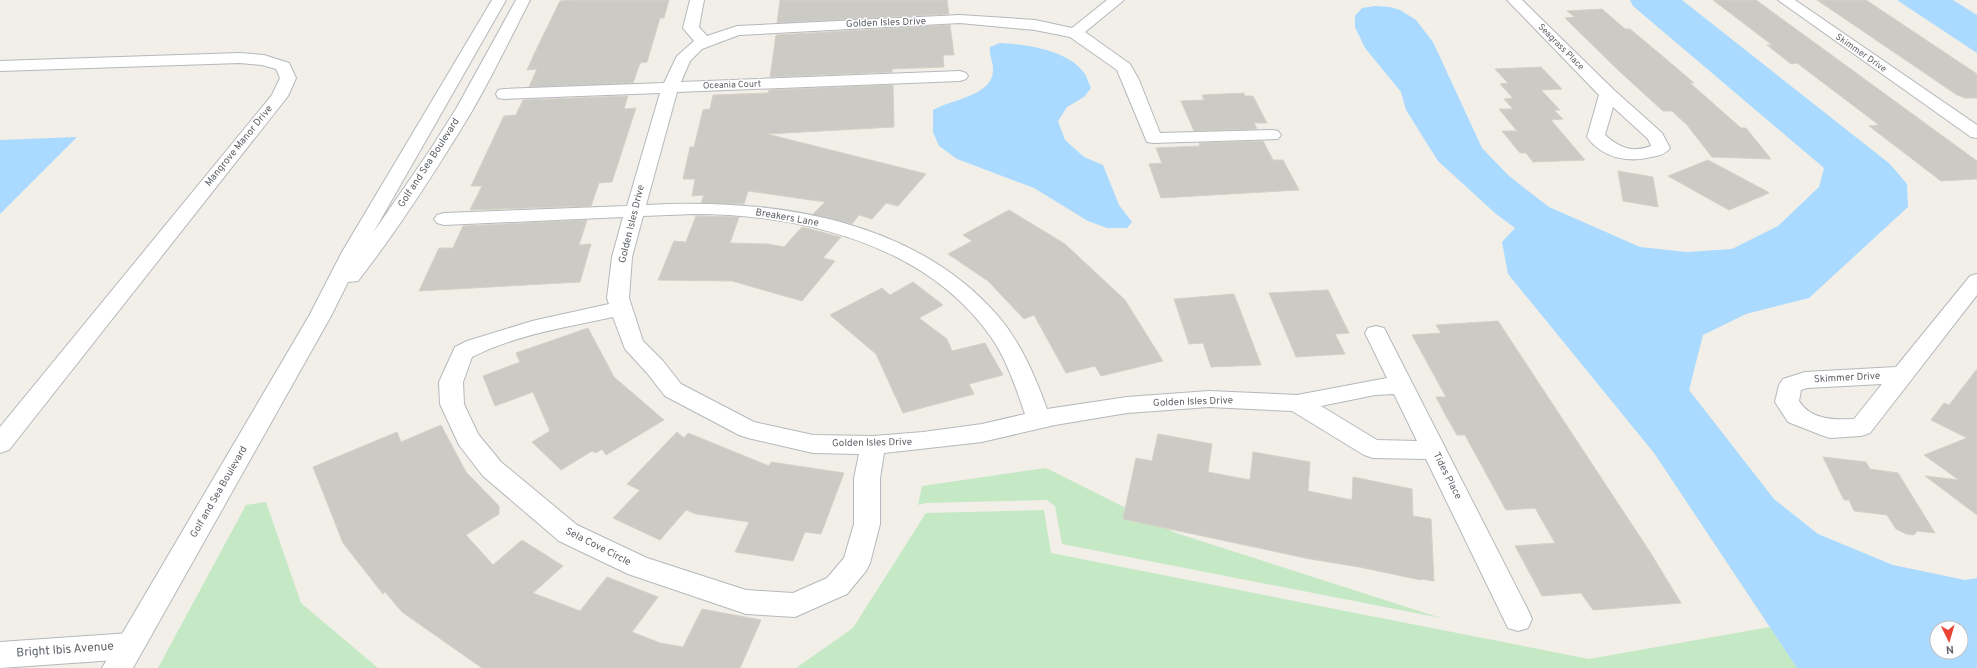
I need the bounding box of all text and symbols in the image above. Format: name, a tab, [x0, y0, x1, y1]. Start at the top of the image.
street label: Golden Isles Drive	[846, 15, 926, 31]
street label: Seagrass Place	[1536, 22, 1587, 73]
street label: Skimmer Drive	[1833, 31, 1889, 75]
street label: Oceania Court	[703, 78, 761, 92]
street label: Mangrove Manor Drive	[202, 103, 276, 189]
street label: Golf and Sea Boulevard	[395, 116, 463, 210]
street label: Golden Isles Drive	[616, 184, 648, 264]
street label: Breakers Lane	[754, 206, 820, 230]
street label: Skimmer Drive	[1813, 370, 1881, 386]
street label: Golden Isles Drive	[1153, 394, 1233, 410]
street label: Golden Isles Drive	[832, 436, 912, 450]
street label: Golf and Sea Boulevard	[187, 444, 251, 540]
street label: Tides Place	[1430, 450, 1464, 502]
street label: Sela Cove Circle	[563, 525, 633, 569]
north arrow	[1929, 620, 1969, 660]
street label: Bright Ibis Avenue	[16, 639, 114, 661]
text: N	[1945, 642, 1954, 656]

